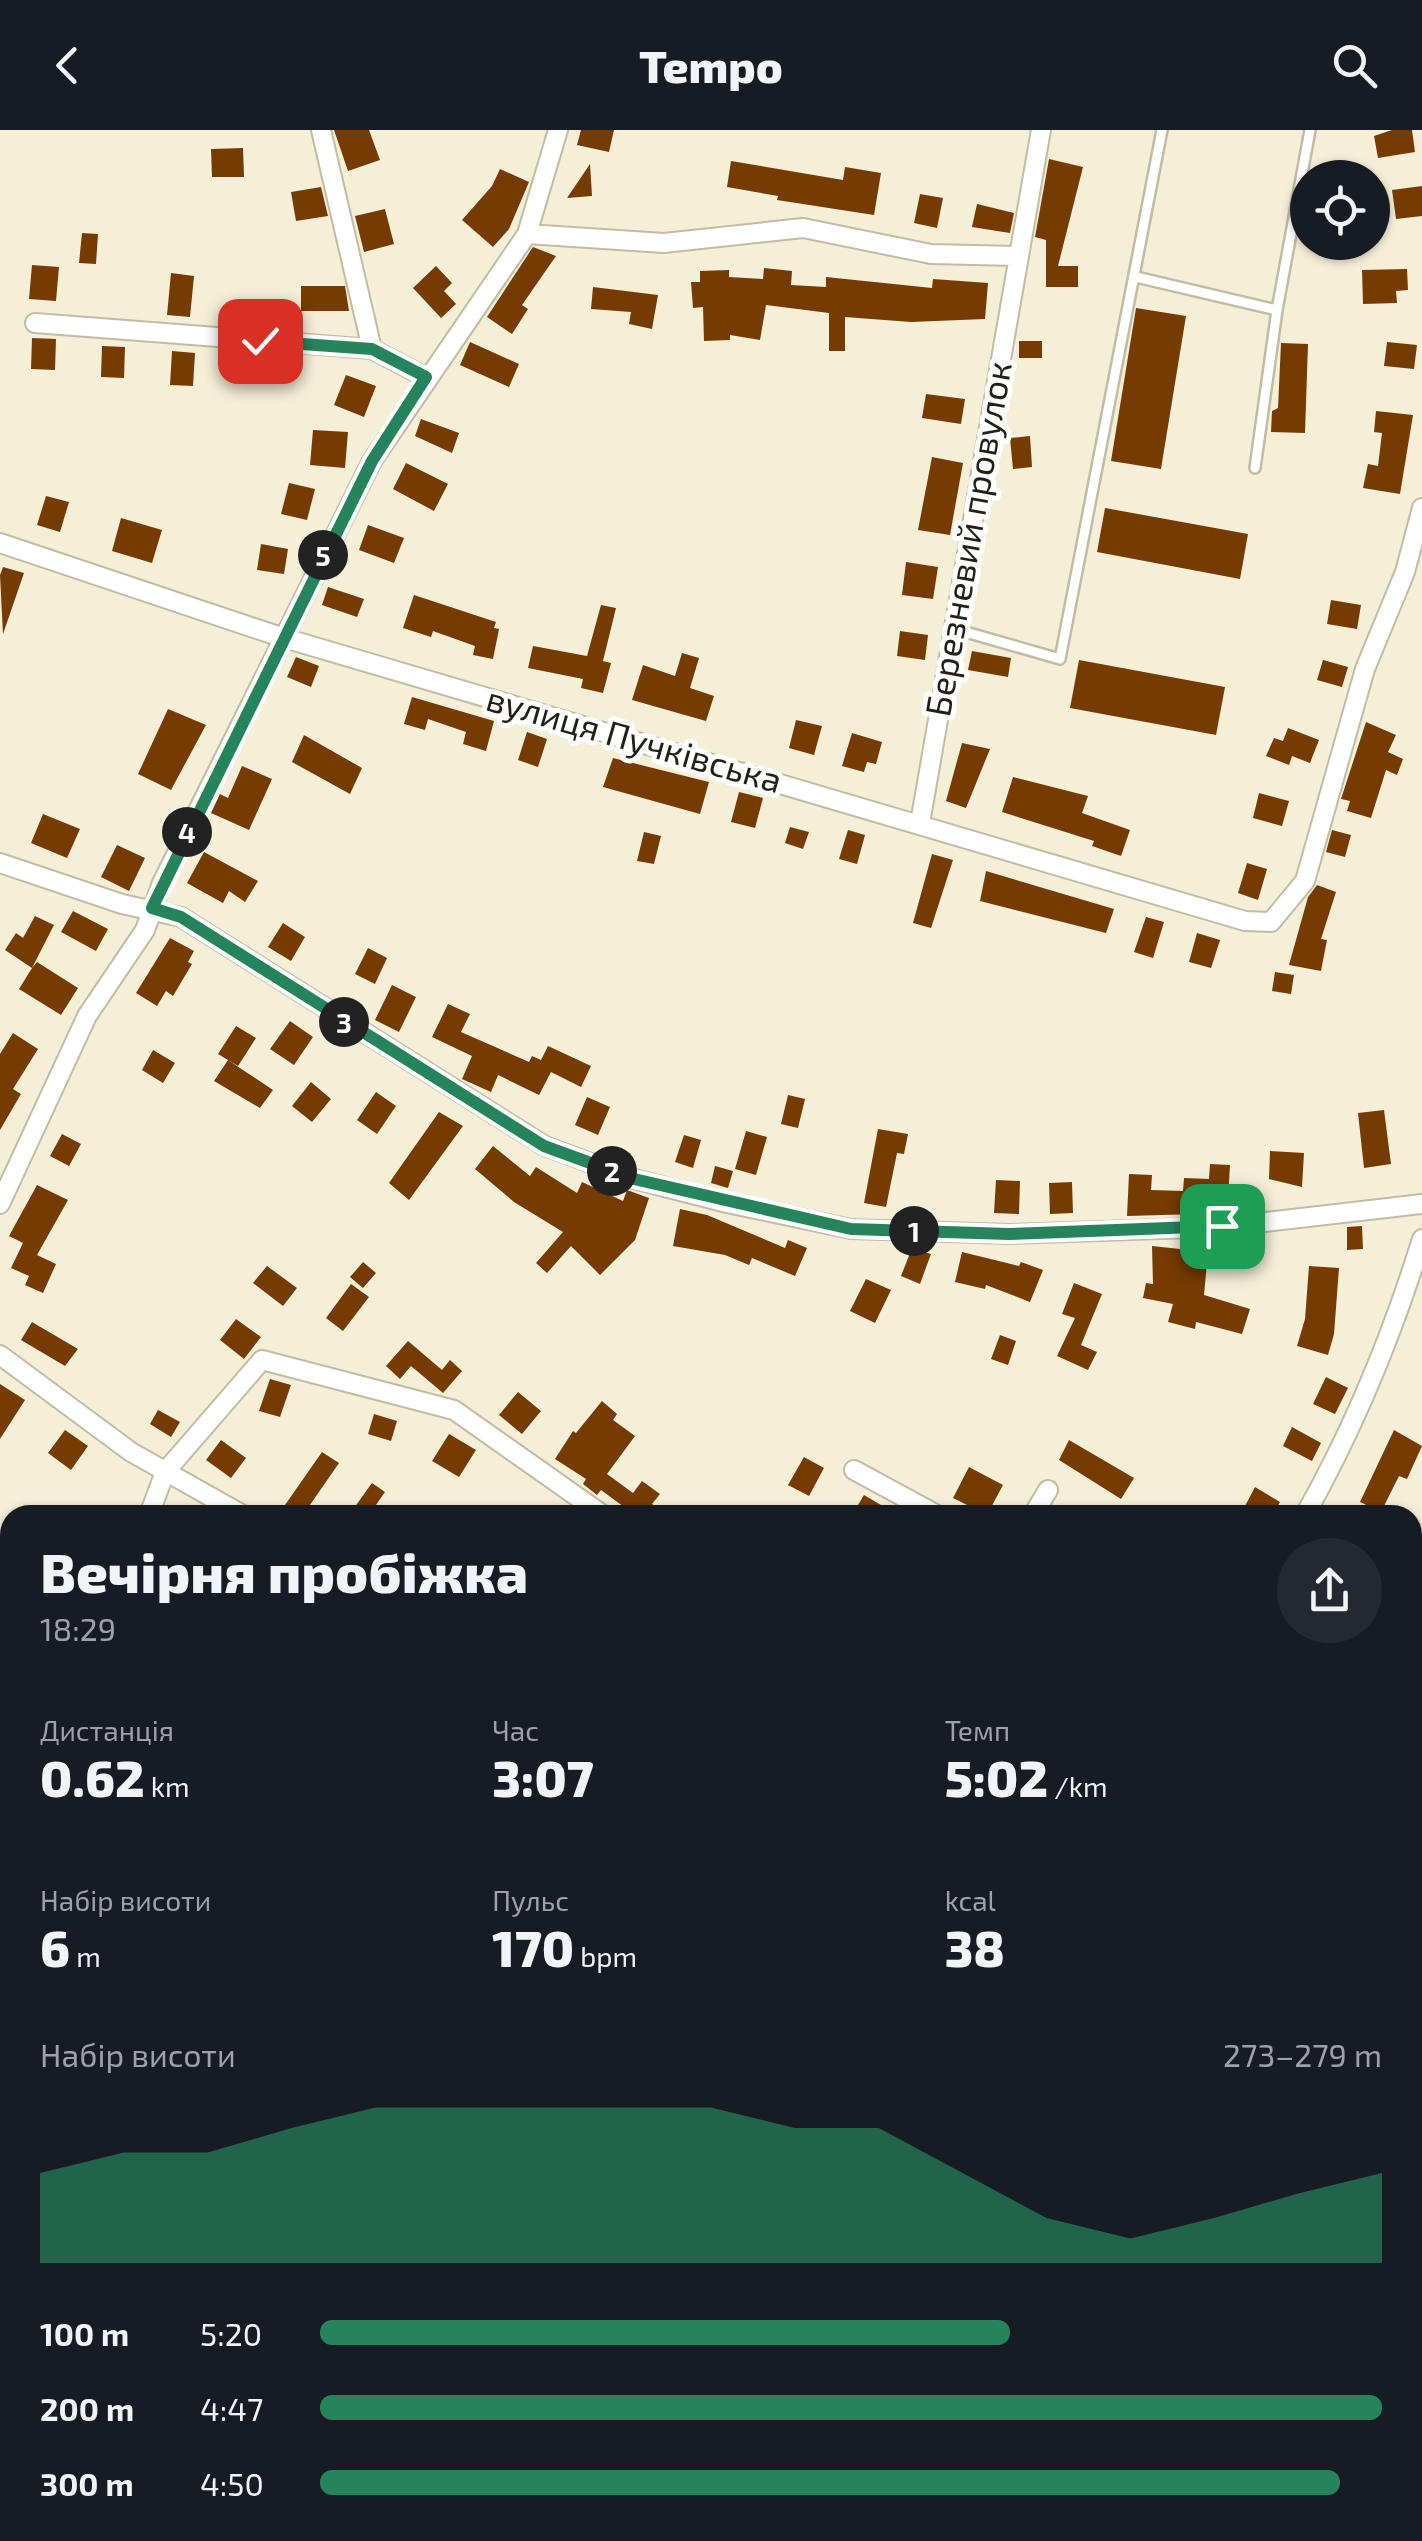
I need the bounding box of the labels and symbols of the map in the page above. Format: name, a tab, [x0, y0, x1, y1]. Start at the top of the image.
pin	[218, 299, 303, 384]
street label: Березневий провулок	[915, 358, 1020, 720]
pin: 5	[298, 530, 348, 580]
street label: вулиця Пучківська	[482, 676, 787, 801]
pin: 4	[162, 807, 212, 857]
pin: 3	[319, 997, 369, 1047]
pin: 2	[587, 1146, 637, 1196]
pin	[1180, 1184, 1265, 1269]
pin: 1	[889, 1206, 939, 1256]

